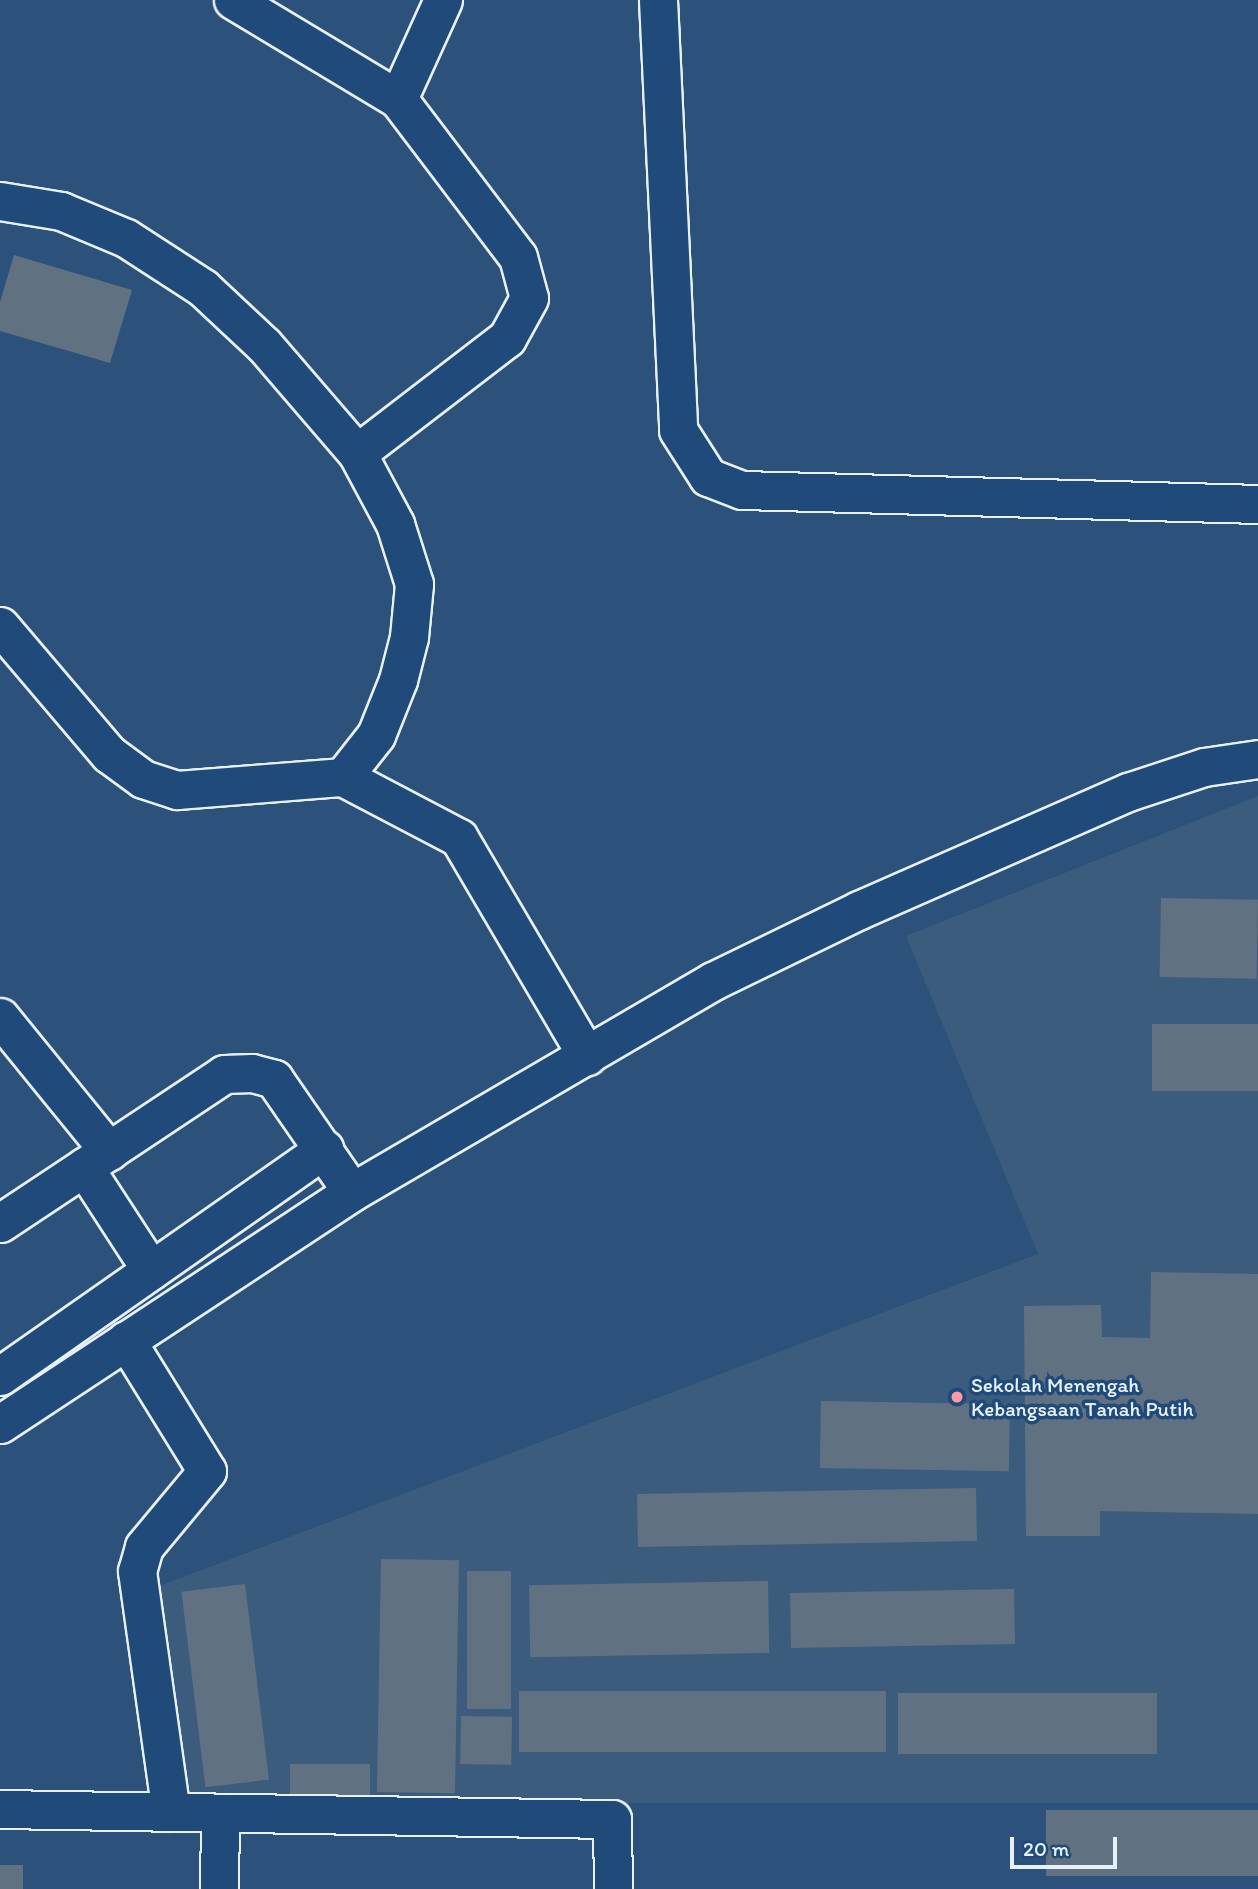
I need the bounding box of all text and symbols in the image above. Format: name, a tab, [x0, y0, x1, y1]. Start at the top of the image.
place label: Sekolah Menengah Kebangsaan Tanah Putih	[971, 1372, 1191, 1422]
marker: Sekolah Menengah Kebangsaan Tanah Putih	[949, 1389, 965, 1405]
scale bar	[1013, 1822, 1120, 1866]
text: 20 m	[1023, 1836, 1069, 1861]

